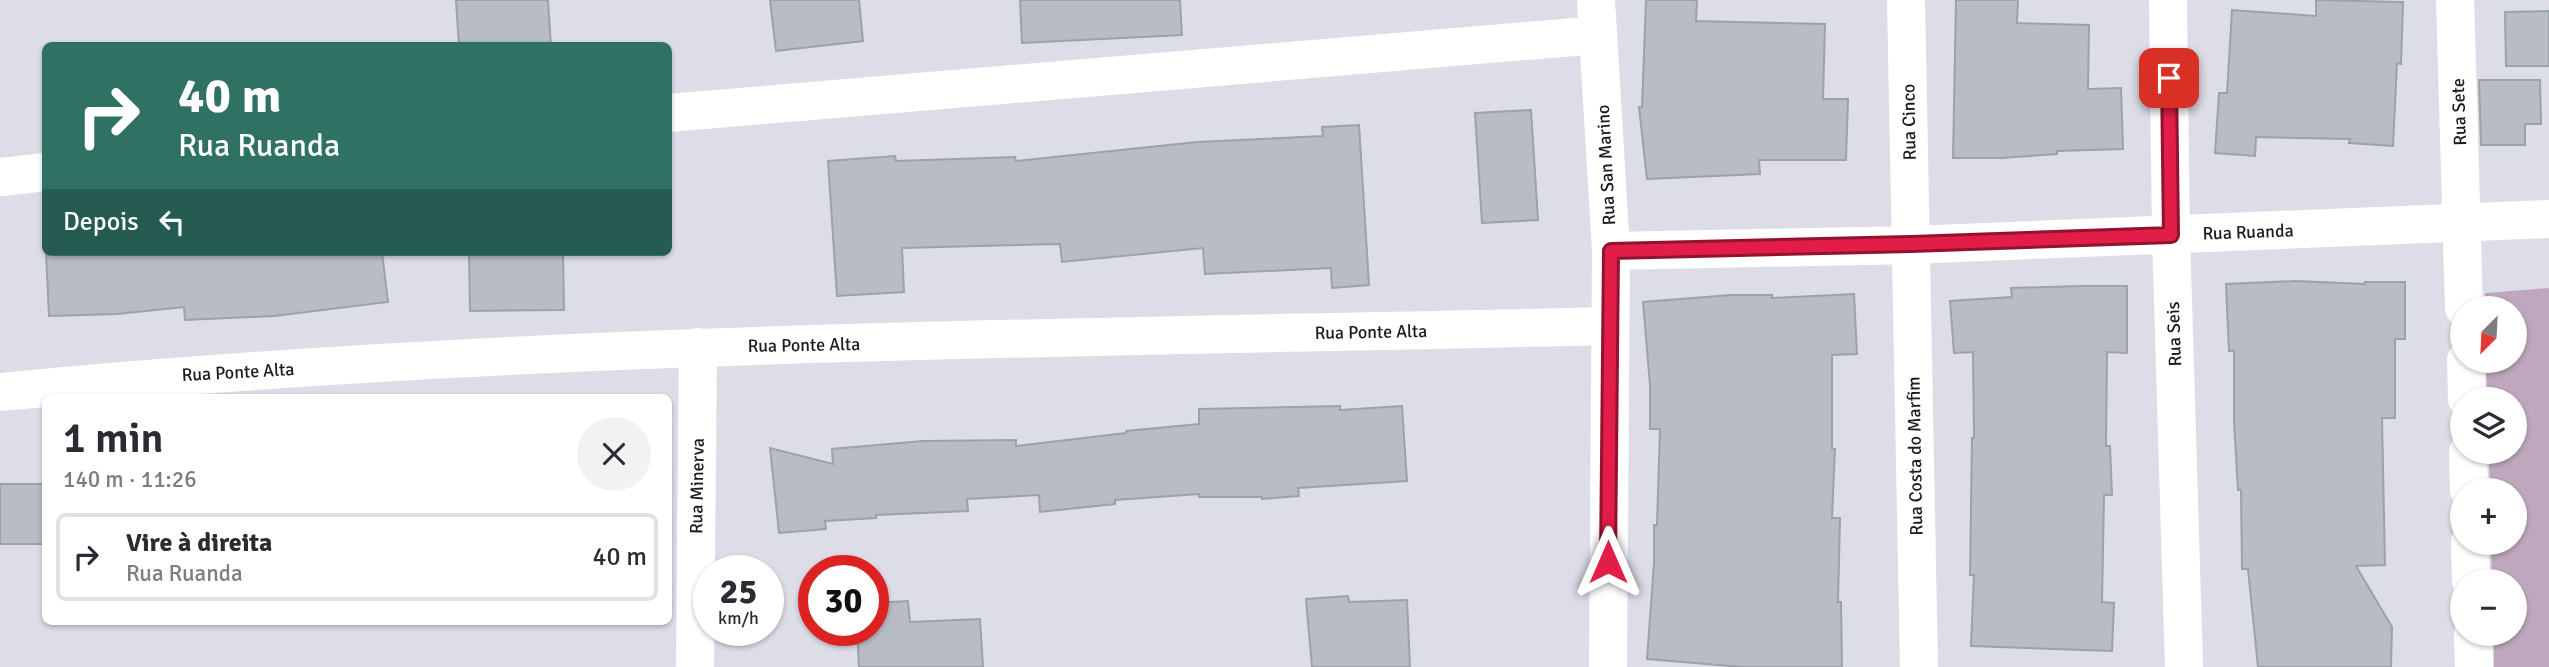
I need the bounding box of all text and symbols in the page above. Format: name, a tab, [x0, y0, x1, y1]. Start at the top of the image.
pin	[2139, 48, 2199, 108]
icon: arrive	[2150, 59, 2188, 97]
text: 40 m	[178, 66, 281, 126]
icon: right	[63, 70, 154, 161]
street label: Rua Sete	[2447, 78, 2471, 146]
street label: Rua Cinco	[1897, 83, 1921, 161]
street label: Rua San Marino	[1592, 104, 1620, 226]
text: Rua Ruanda	[178, 126, 340, 165]
icon: left	[153, 203, 191, 241]
text: Depois	[63, 206, 139, 238]
street label: Rua Ruanda	[2202, 219, 2294, 245]
north arrow	[2450, 296, 2527, 373]
map controls	[2450, 296, 2527, 646]
street label: Rua Seis	[2162, 301, 2186, 367]
street label: Rua Ponte Alta	[1315, 320, 1427, 344]
street label: Rua Ponte Alta	[748, 333, 860, 357]
street label: Rua Ponte Alta	[181, 358, 295, 386]
street label: Rua Costa do Marfim	[1903, 376, 1927, 536]
button: layers	[2450, 387, 2527, 464]
text: 1 min	[63, 413, 164, 464]
button: close	[577, 417, 651, 491]
street label: Rua Minerva	[685, 438, 709, 534]
text: 140 m · 11:26	[63, 465, 197, 494]
button: +	[2450, 478, 2527, 555]
position arrow	[1571, 525, 1645, 599]
text: Vire à direita	[126, 527, 272, 559]
icon: right	[67, 538, 105, 576]
text: 40 m	[592, 541, 647, 573]
speed limit sign: 30	[798, 555, 889, 646]
text: Rua Ruanda	[126, 559, 243, 588]
button: −	[2450, 569, 2527, 646]
text: 25	[720, 570, 757, 613]
text: km/h	[718, 607, 759, 629]

